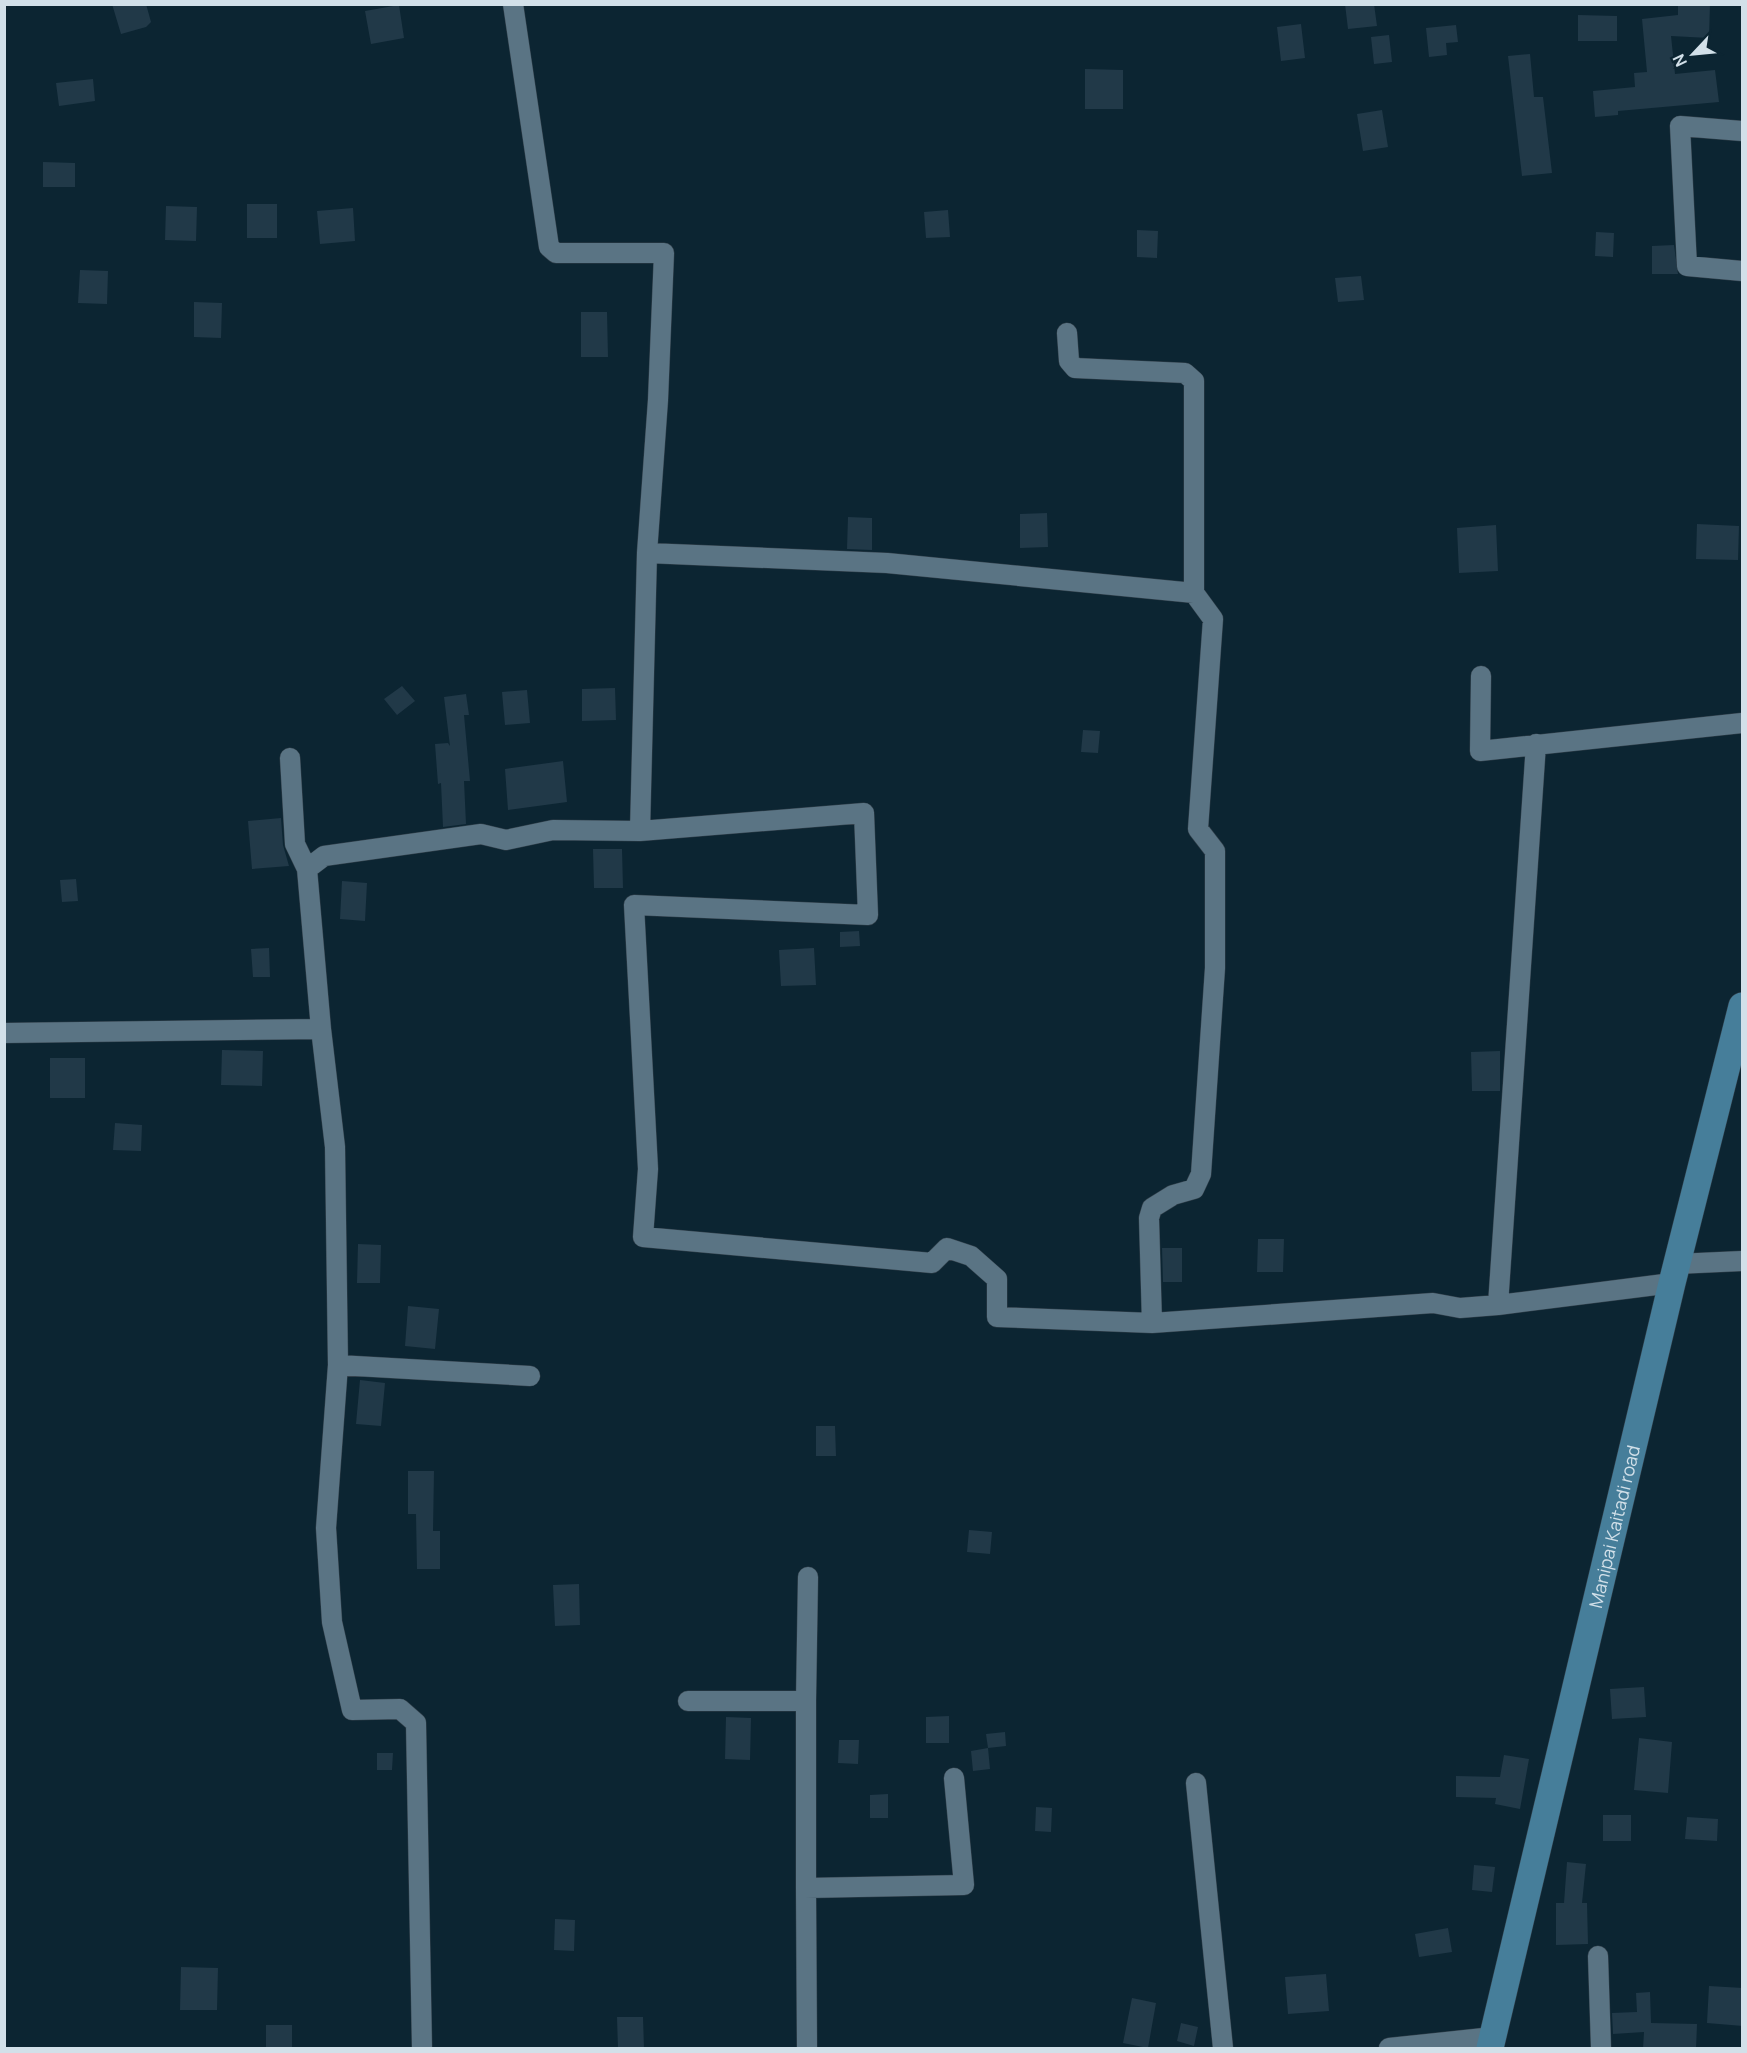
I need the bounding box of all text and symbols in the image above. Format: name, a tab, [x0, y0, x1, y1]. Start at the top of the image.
north arrow	[1663, 24, 1723, 84]
text: N	[1667, 51, 1692, 71]
street label: Manipai Kaitadi road	[1583, 1443, 1645, 1610]

